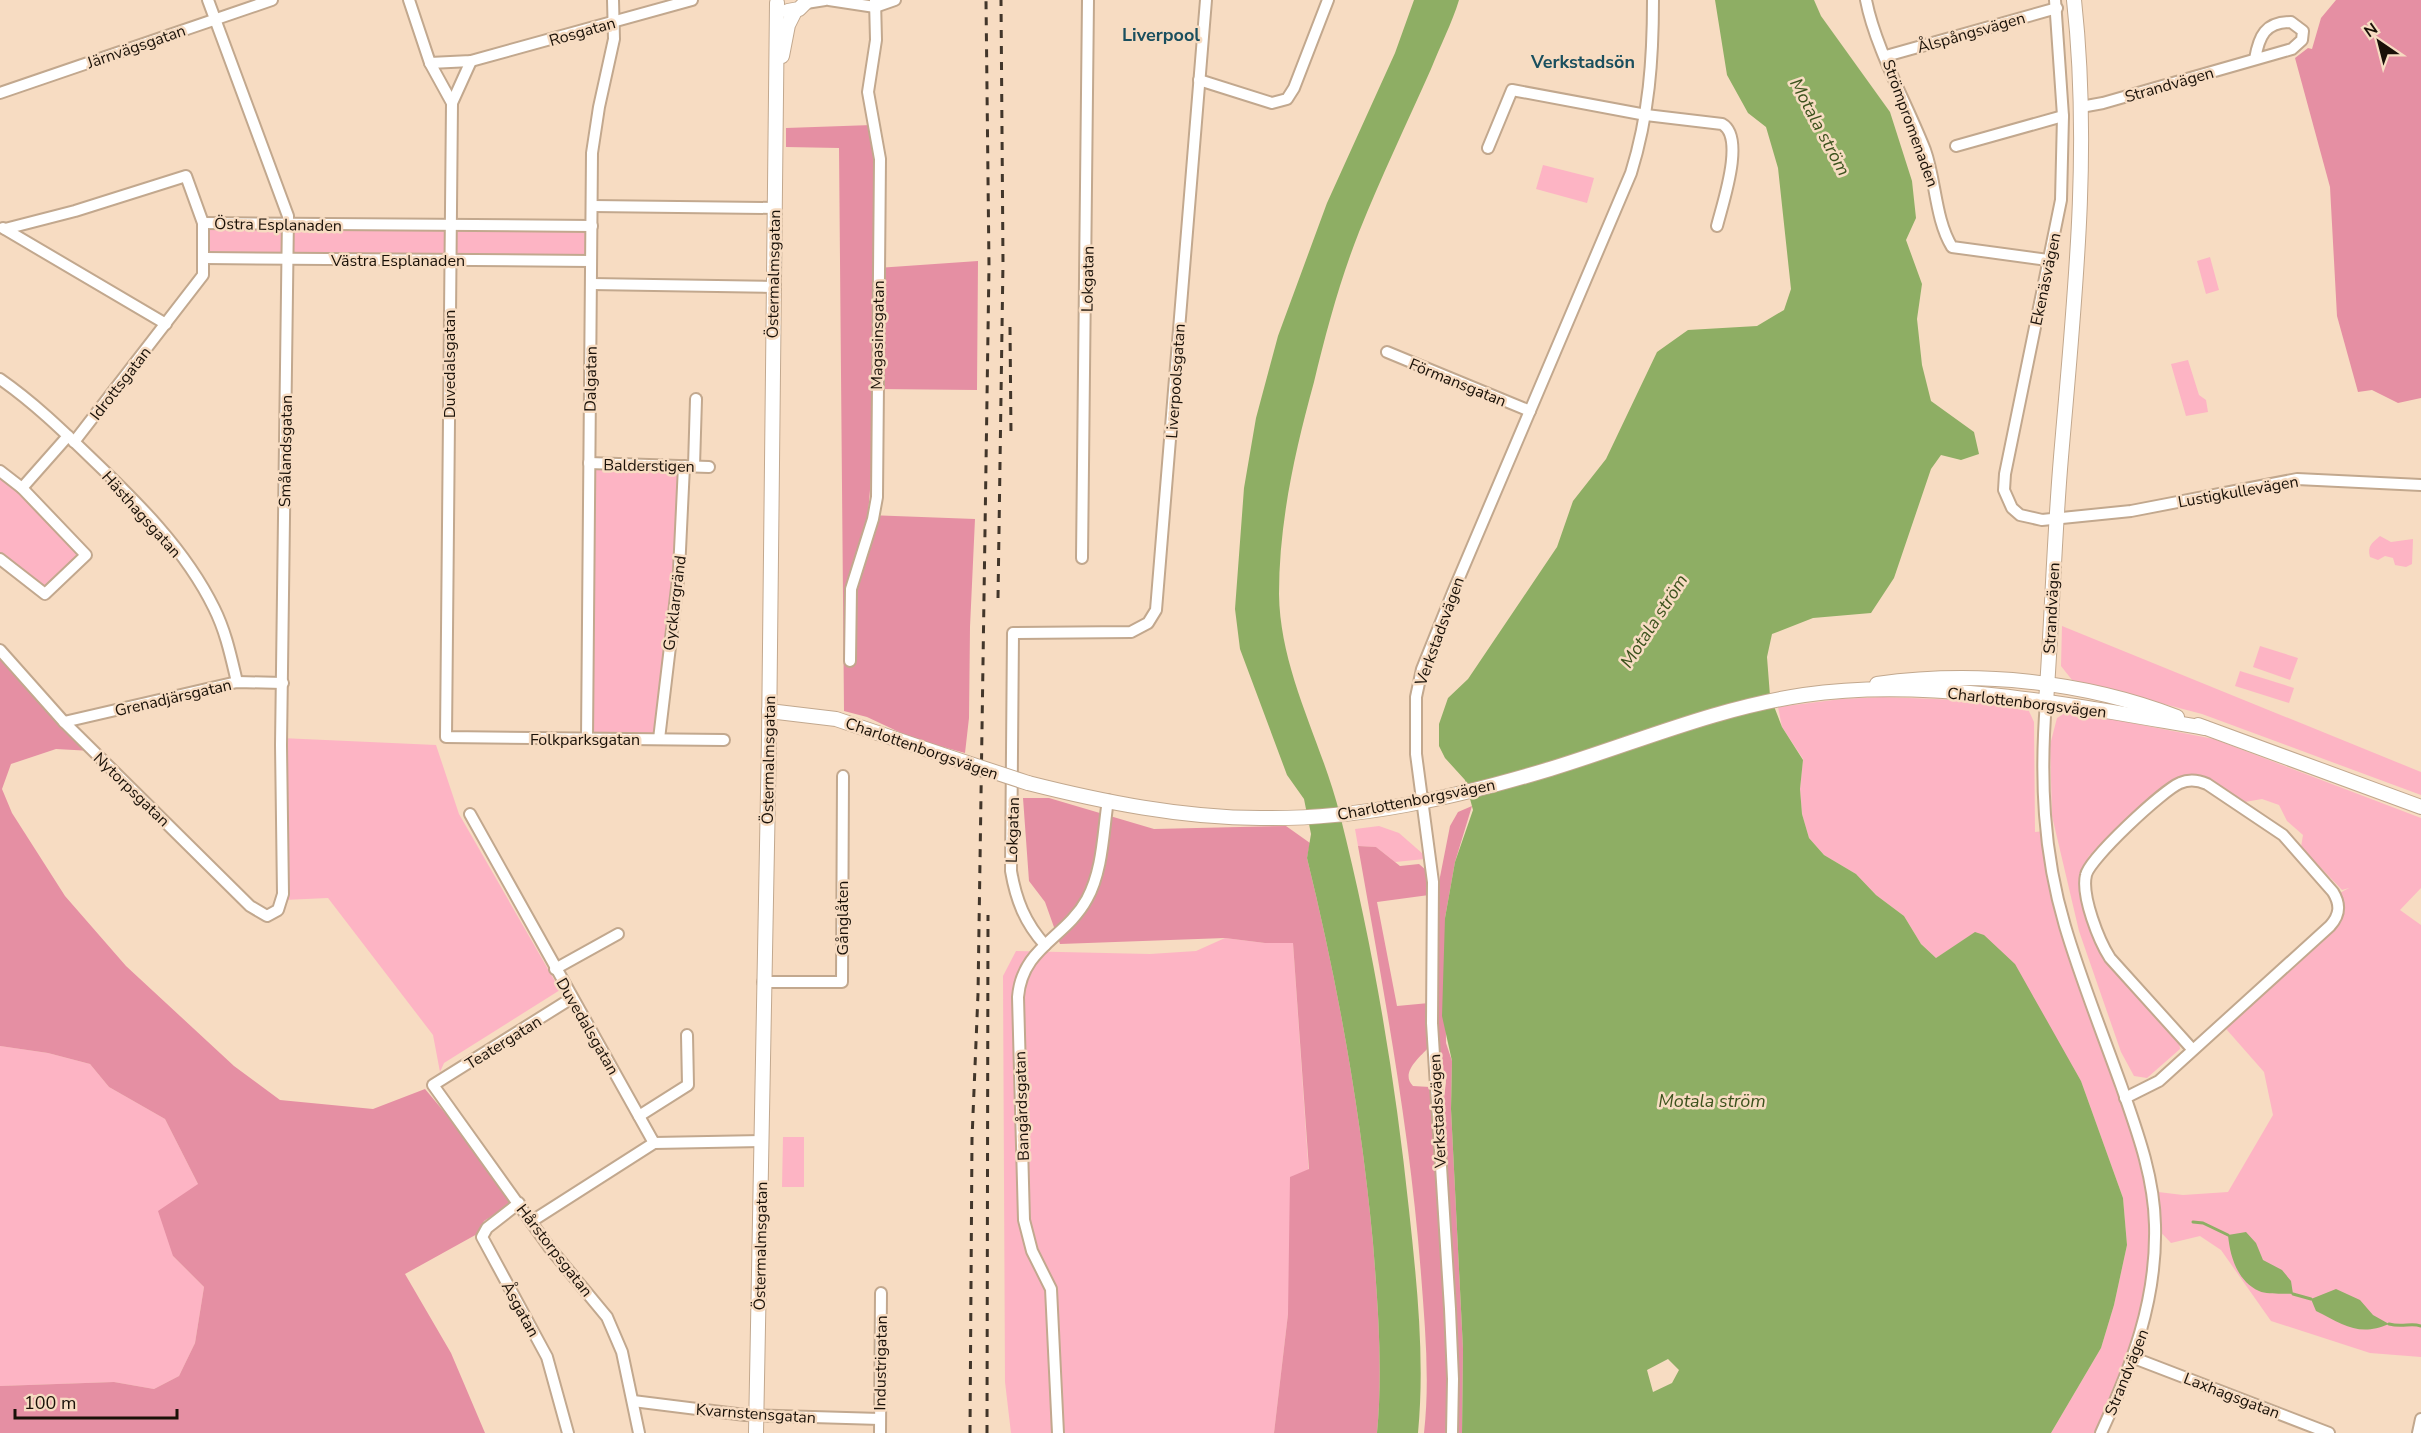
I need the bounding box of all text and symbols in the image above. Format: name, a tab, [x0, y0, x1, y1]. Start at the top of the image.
street label: Ålspångsvägen	[1915, 7, 2028, 59]
street label: Rosgatan	[546, 12, 618, 52]
north arrow	[2349, 12, 2409, 72]
text: N	[2360, 18, 2382, 43]
street label: Järnvägsgatan	[83, 20, 189, 74]
district label: Liverpool	[1122, 23, 1200, 47]
district label: Verkstadsön	[1530, 50, 1635, 74]
street label: Strömpromenaden	[1877, 57, 1943, 190]
street label: Strandvägen	[2122, 62, 2216, 108]
water label: Motala ström	[1784, 74, 1856, 180]
street label: Östermalmsgatan	[762, 209, 786, 339]
street label: Östra Esplanaden	[214, 213, 342, 237]
street label: Ekenäsvägen	[2025, 231, 2067, 328]
street label: Lokgatan	[1076, 246, 1100, 312]
street label: Västra Esplanaden	[330, 250, 465, 272]
street label: Magasinsgatan	[866, 280, 890, 390]
street label: Duvedalsgatan	[439, 310, 461, 418]
street label: Liverpoolsgatan	[1161, 323, 1191, 439]
street label: Idrottsgatan	[85, 342, 156, 425]
street label: Dalgatan	[579, 346, 603, 412]
street label: Förmansgatan	[1406, 353, 1510, 412]
street label: Smålandsgatan	[274, 395, 298, 507]
street label: Balderstigen	[603, 454, 695, 478]
street label: Hästhagsgatan	[96, 467, 186, 563]
street label: Lustigkullevägen	[2176, 471, 2300, 513]
street label: Gycklargränd	[658, 554, 692, 652]
street label: Strandvägen	[2039, 562, 2065, 654]
water label: Motala ström	[1615, 569, 1693, 673]
street label: Verkstadsvägen	[1410, 574, 1470, 690]
street label: Grenadjärsgatan	[113, 674, 234, 722]
street label: Charlottenborgsvägen	[1946, 682, 2108, 724]
street label: Östermalmsgatan	[757, 695, 781, 825]
street label: Charlottenborgsvägen	[842, 712, 1001, 785]
street label: Folkparksgatan	[530, 729, 640, 751]
street label: Nytorpsgatan	[88, 748, 174, 832]
street label: Charlottenborgsvägen	[1335, 774, 1497, 826]
street label: Lokgatan	[1001, 797, 1025, 864]
street label: Gånglåten	[832, 881, 854, 955]
street label: Duvedalsgatan	[550, 974, 624, 1079]
street label: Teatergatan	[461, 1011, 546, 1075]
street label: Bangårdsgatan	[1009, 1051, 1035, 1161]
street label: Verkstadsvägen	[1424, 1053, 1452, 1170]
water label: Motala ström	[1658, 1089, 1766, 1113]
street label: Östermalmsgatan	[749, 1181, 773, 1311]
street label: Hårstorpsgatan	[511, 1200, 597, 1302]
street label: Åsgatan	[496, 1278, 544, 1341]
street label: Industrigatan	[869, 1315, 893, 1411]
street label: Strandvägen	[2100, 1326, 2154, 1419]
street label: Laxhagsgatan	[2180, 1368, 2283, 1424]
scale bar	[15, 1382, 177, 1420]
text: 100 m	[24, 1391, 76, 1415]
street label: Kvarnstensgatan	[695, 1399, 817, 1429]

